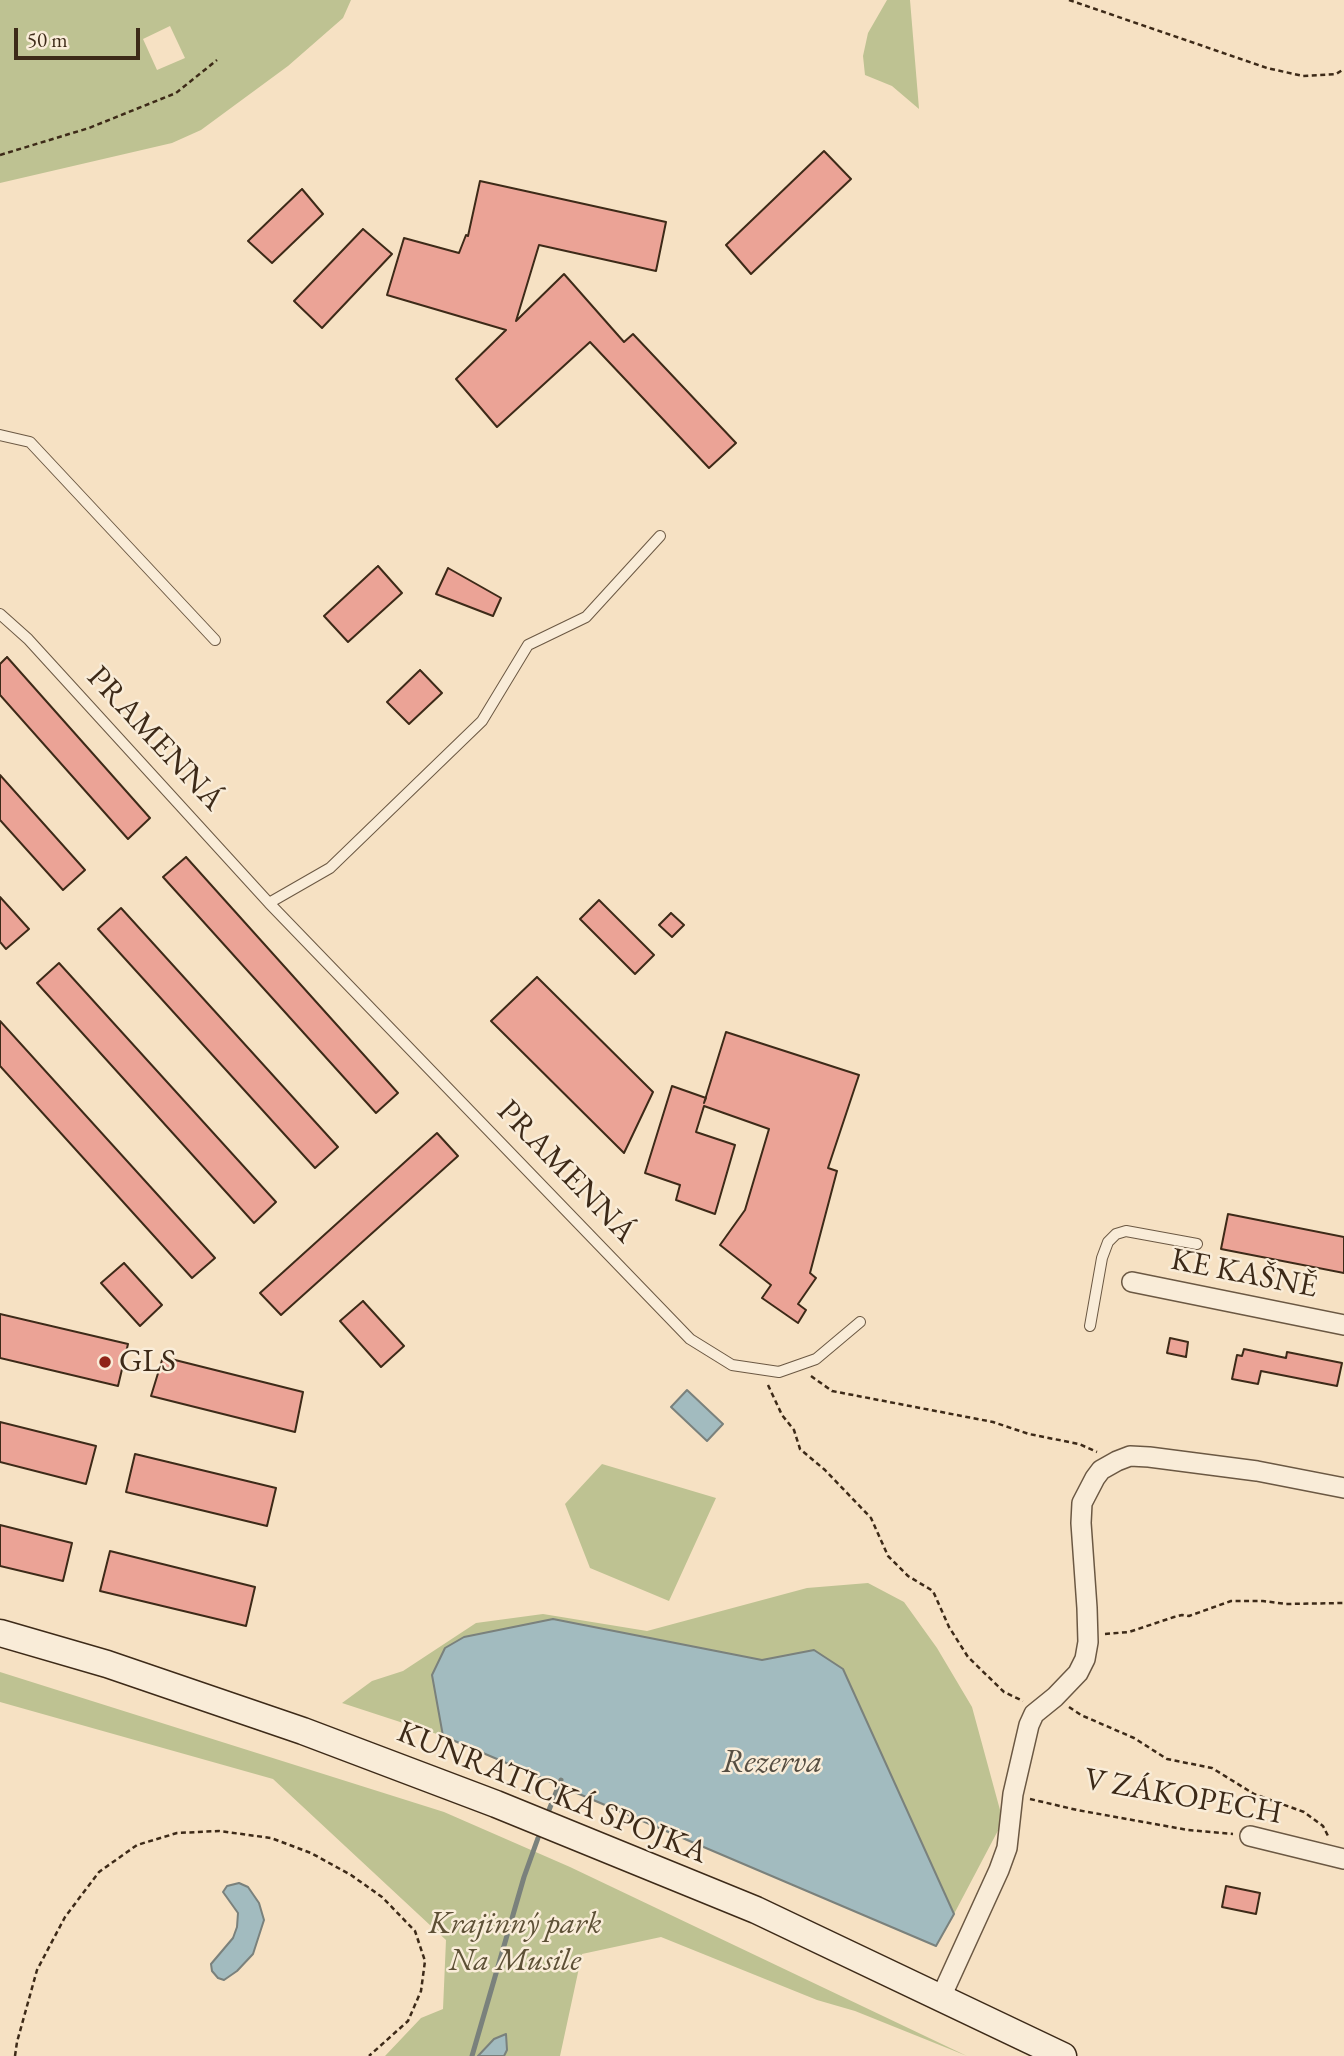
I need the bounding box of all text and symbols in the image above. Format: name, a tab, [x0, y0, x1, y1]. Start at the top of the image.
scale bar	[18, 14, 144, 58]
text: 50 m	[27, 26, 68, 53]
street label: PRAMENNÁ	[78, 659, 232, 819]
street label: PRAMENNÁ	[488, 1093, 644, 1251]
street label: KE KAŠNĚ	[1167, 1241, 1321, 1307]
place label: GLS	[119, 1343, 176, 1381]
marker: GLS	[97, 1354, 113, 1370]
street label: KUNRATICKÁ SPOJKA	[391, 1713, 713, 1873]
water label: Rezerva	[722, 1743, 822, 1783]
street label: V ZÁKOPECH	[1081, 1761, 1285, 1833]
park label: Krajinný park Na Musile	[428, 1905, 602, 1980]

